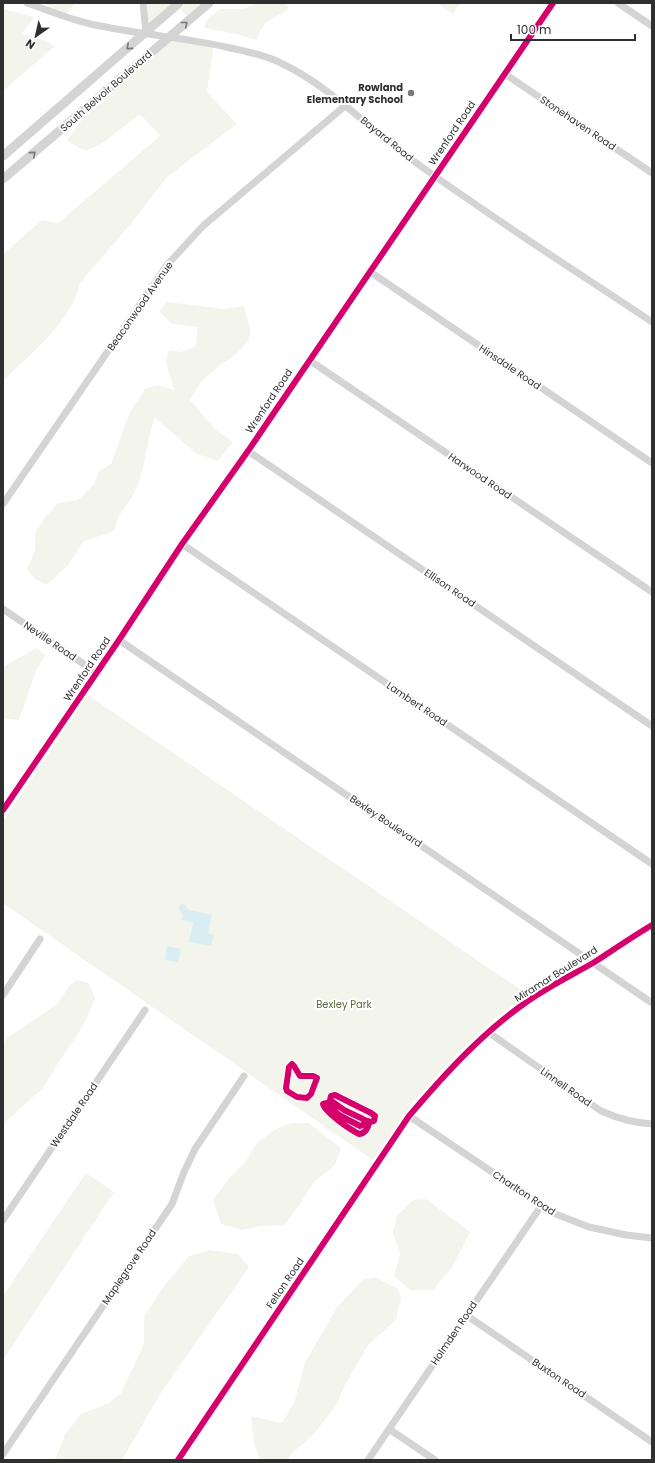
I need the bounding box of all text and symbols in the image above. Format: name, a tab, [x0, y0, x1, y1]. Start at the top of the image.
north arrow	[16, 16, 56, 56]
scale bar	[511, 16, 635, 42]
one-way arrow	[180, 21, 187, 28]
text: 100 m	[517, 21, 551, 38]
text: N	[23, 35, 38, 53]
one-way arrow	[126, 43, 133, 50]
street label: South Belvoir Boulevard	[57, 47, 155, 135]
place label: Rowland Elementary School	[307, 80, 403, 107]
marker: Rowland Elementary School	[406, 88, 416, 98]
street label: Stonehaven Road	[537, 92, 619, 154]
street label: Wrenford Road	[425, 98, 479, 168]
street label: Bayard Road	[357, 113, 417, 165]
one-way arrow	[28, 152, 35, 159]
street label: Beaconwood Avenue	[103, 258, 177, 354]
street label: Hinsdale Road	[476, 341, 544, 393]
street label: Wrenford Road	[242, 366, 296, 436]
street label: Harwood Road	[445, 449, 515, 503]
street label: Ellison Road	[421, 565, 479, 611]
street label: Neville Road	[20, 618, 80, 664]
street label: Wrenford Road	[60, 634, 114, 704]
street label: Lambert Road	[384, 678, 450, 730]
street label: Bexley Boulevard	[347, 791, 425, 851]
street label: Miramar Boulevard	[512, 942, 600, 1006]
park label: Bexley Park	[316, 997, 373, 1012]
street label: Linnell Road	[537, 1064, 595, 1110]
street label: Westdale Road	[47, 1079, 101, 1151]
street label: Charlton Road	[490, 1167, 558, 1219]
street label: Maplegrove Road	[98, 1226, 160, 1308]
street label: Felton Road	[262, 1254, 308, 1312]
street label: Holmden Road	[427, 1298, 481, 1368]
street label: Buxton Road	[529, 1354, 589, 1402]

